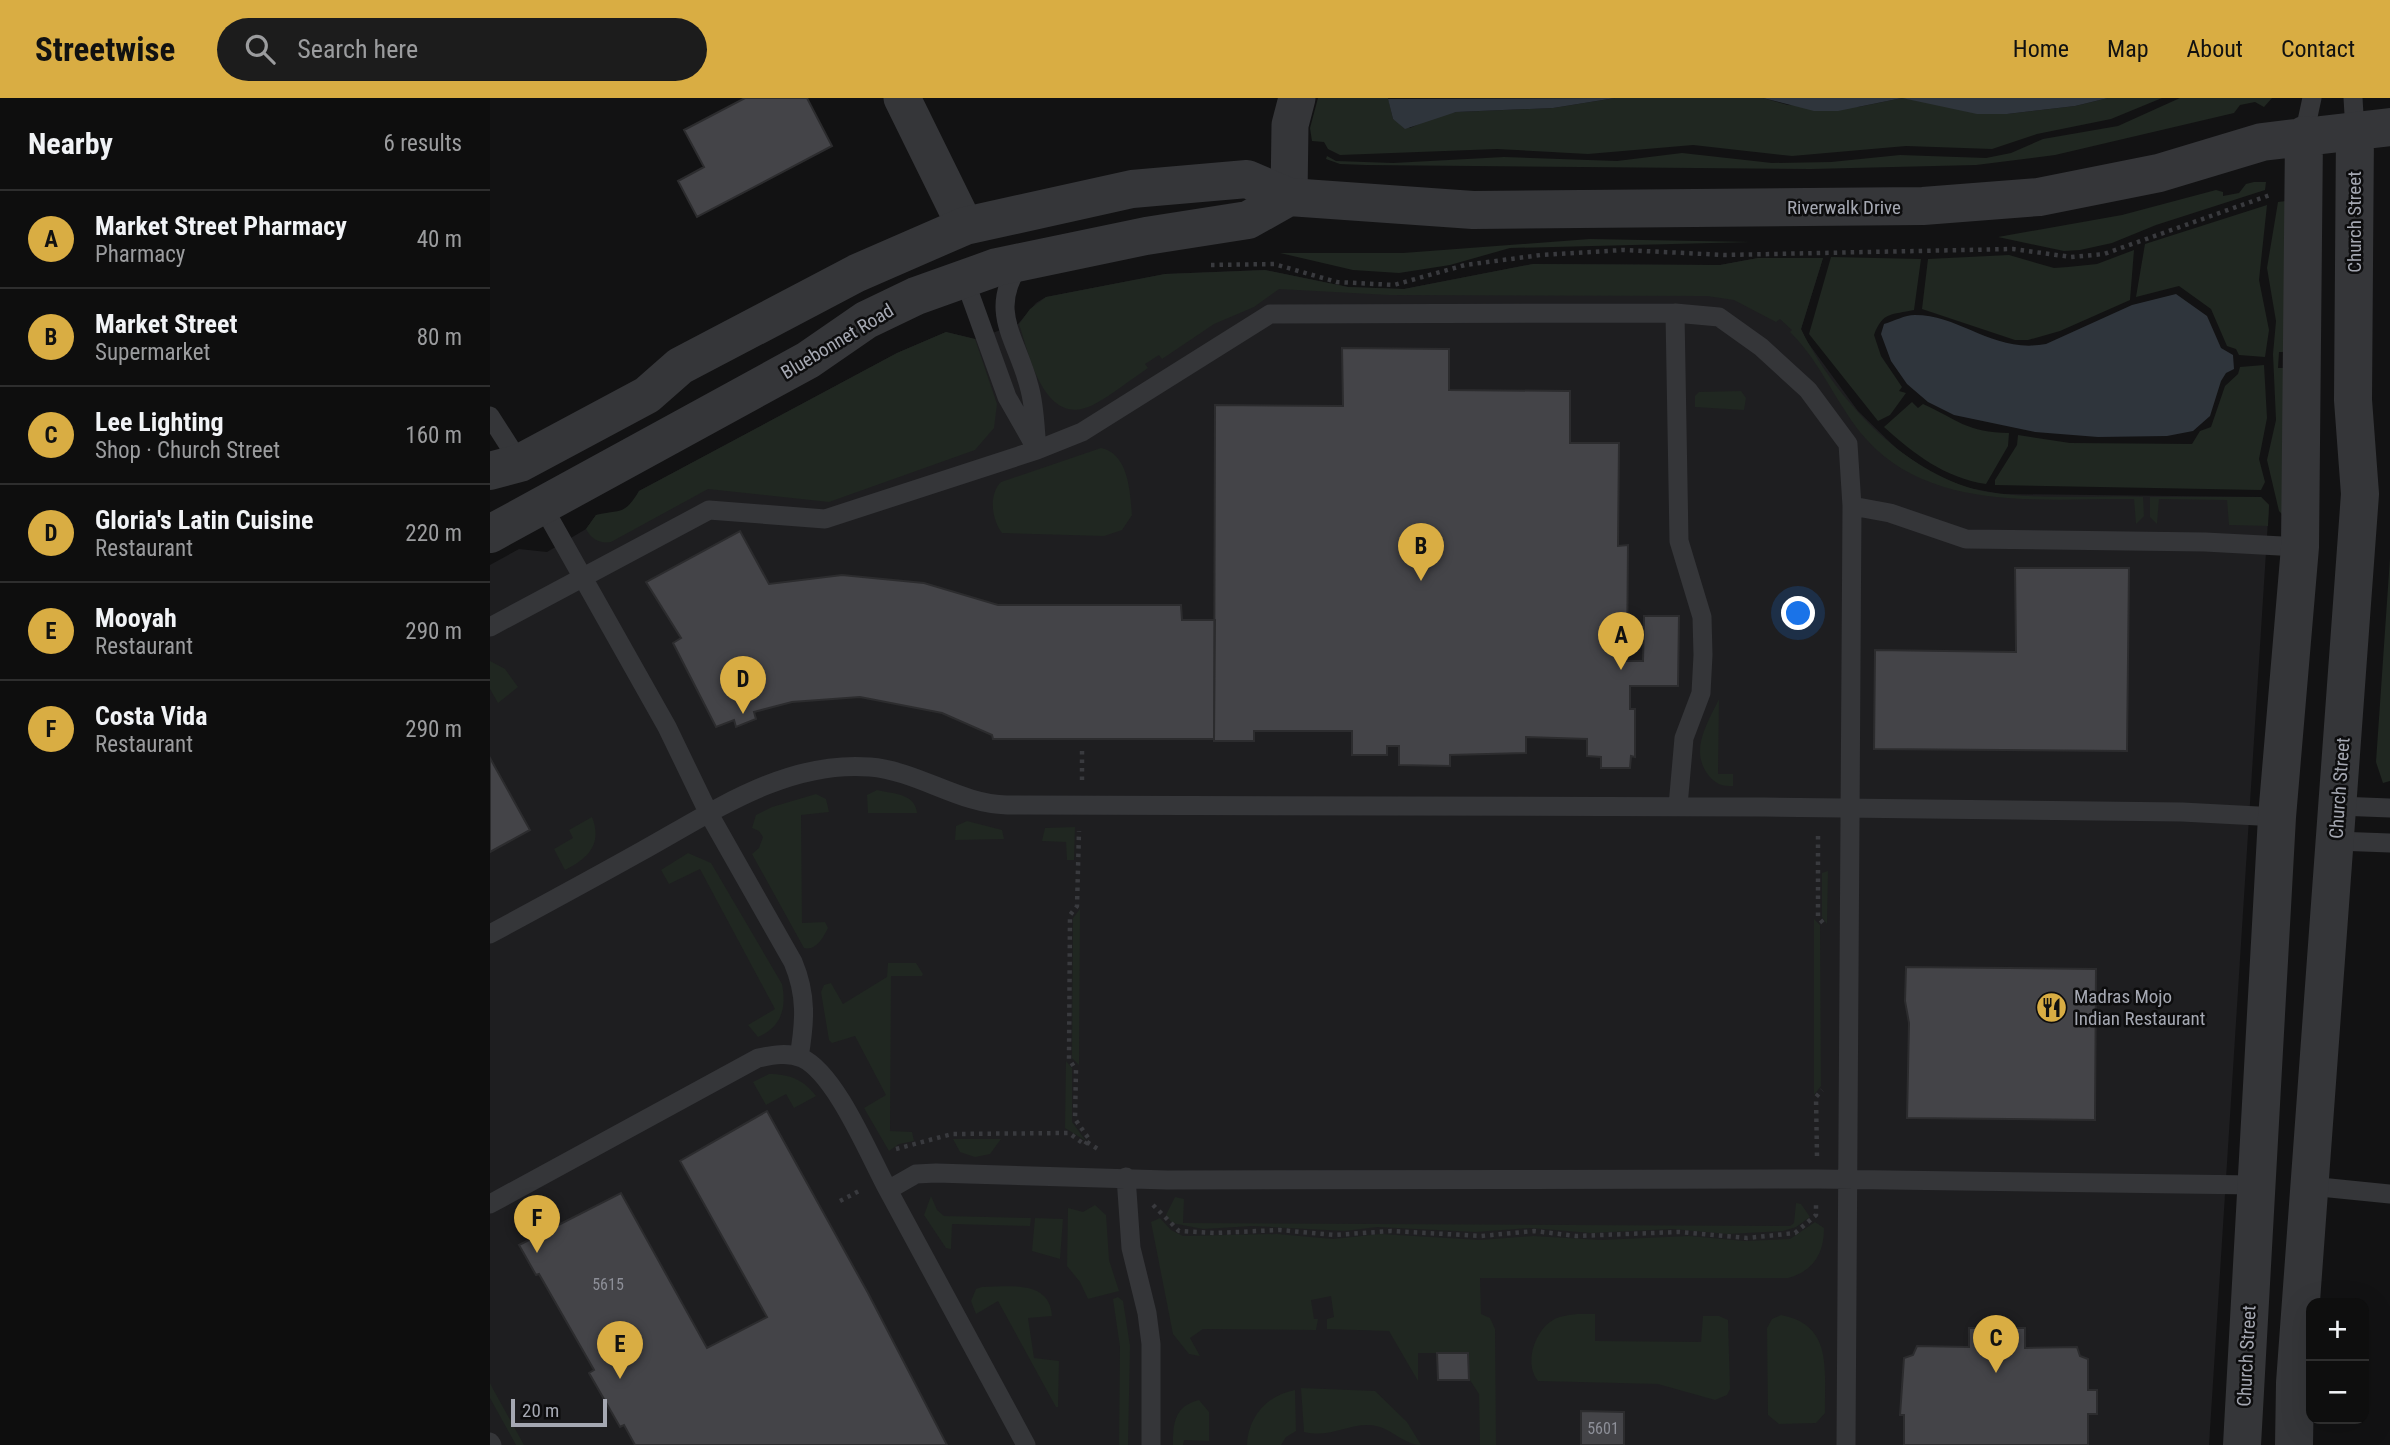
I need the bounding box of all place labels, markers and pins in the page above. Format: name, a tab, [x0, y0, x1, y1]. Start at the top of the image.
pin: B	[1398, 523, 1444, 581]
pin: A	[1598, 612, 1644, 670]
pin: D	[720, 656, 766, 714]
place label: Madras Mojo Indian Restaurant	[2074, 985, 2205, 1030]
restaurant icon: Madras Mojo Indian Restaurant	[2034, 990, 2068, 1024]
pin: F	[514, 1195, 560, 1253]
pin: C	[1973, 1315, 2019, 1373]
pin: E	[597, 1321, 643, 1379]

